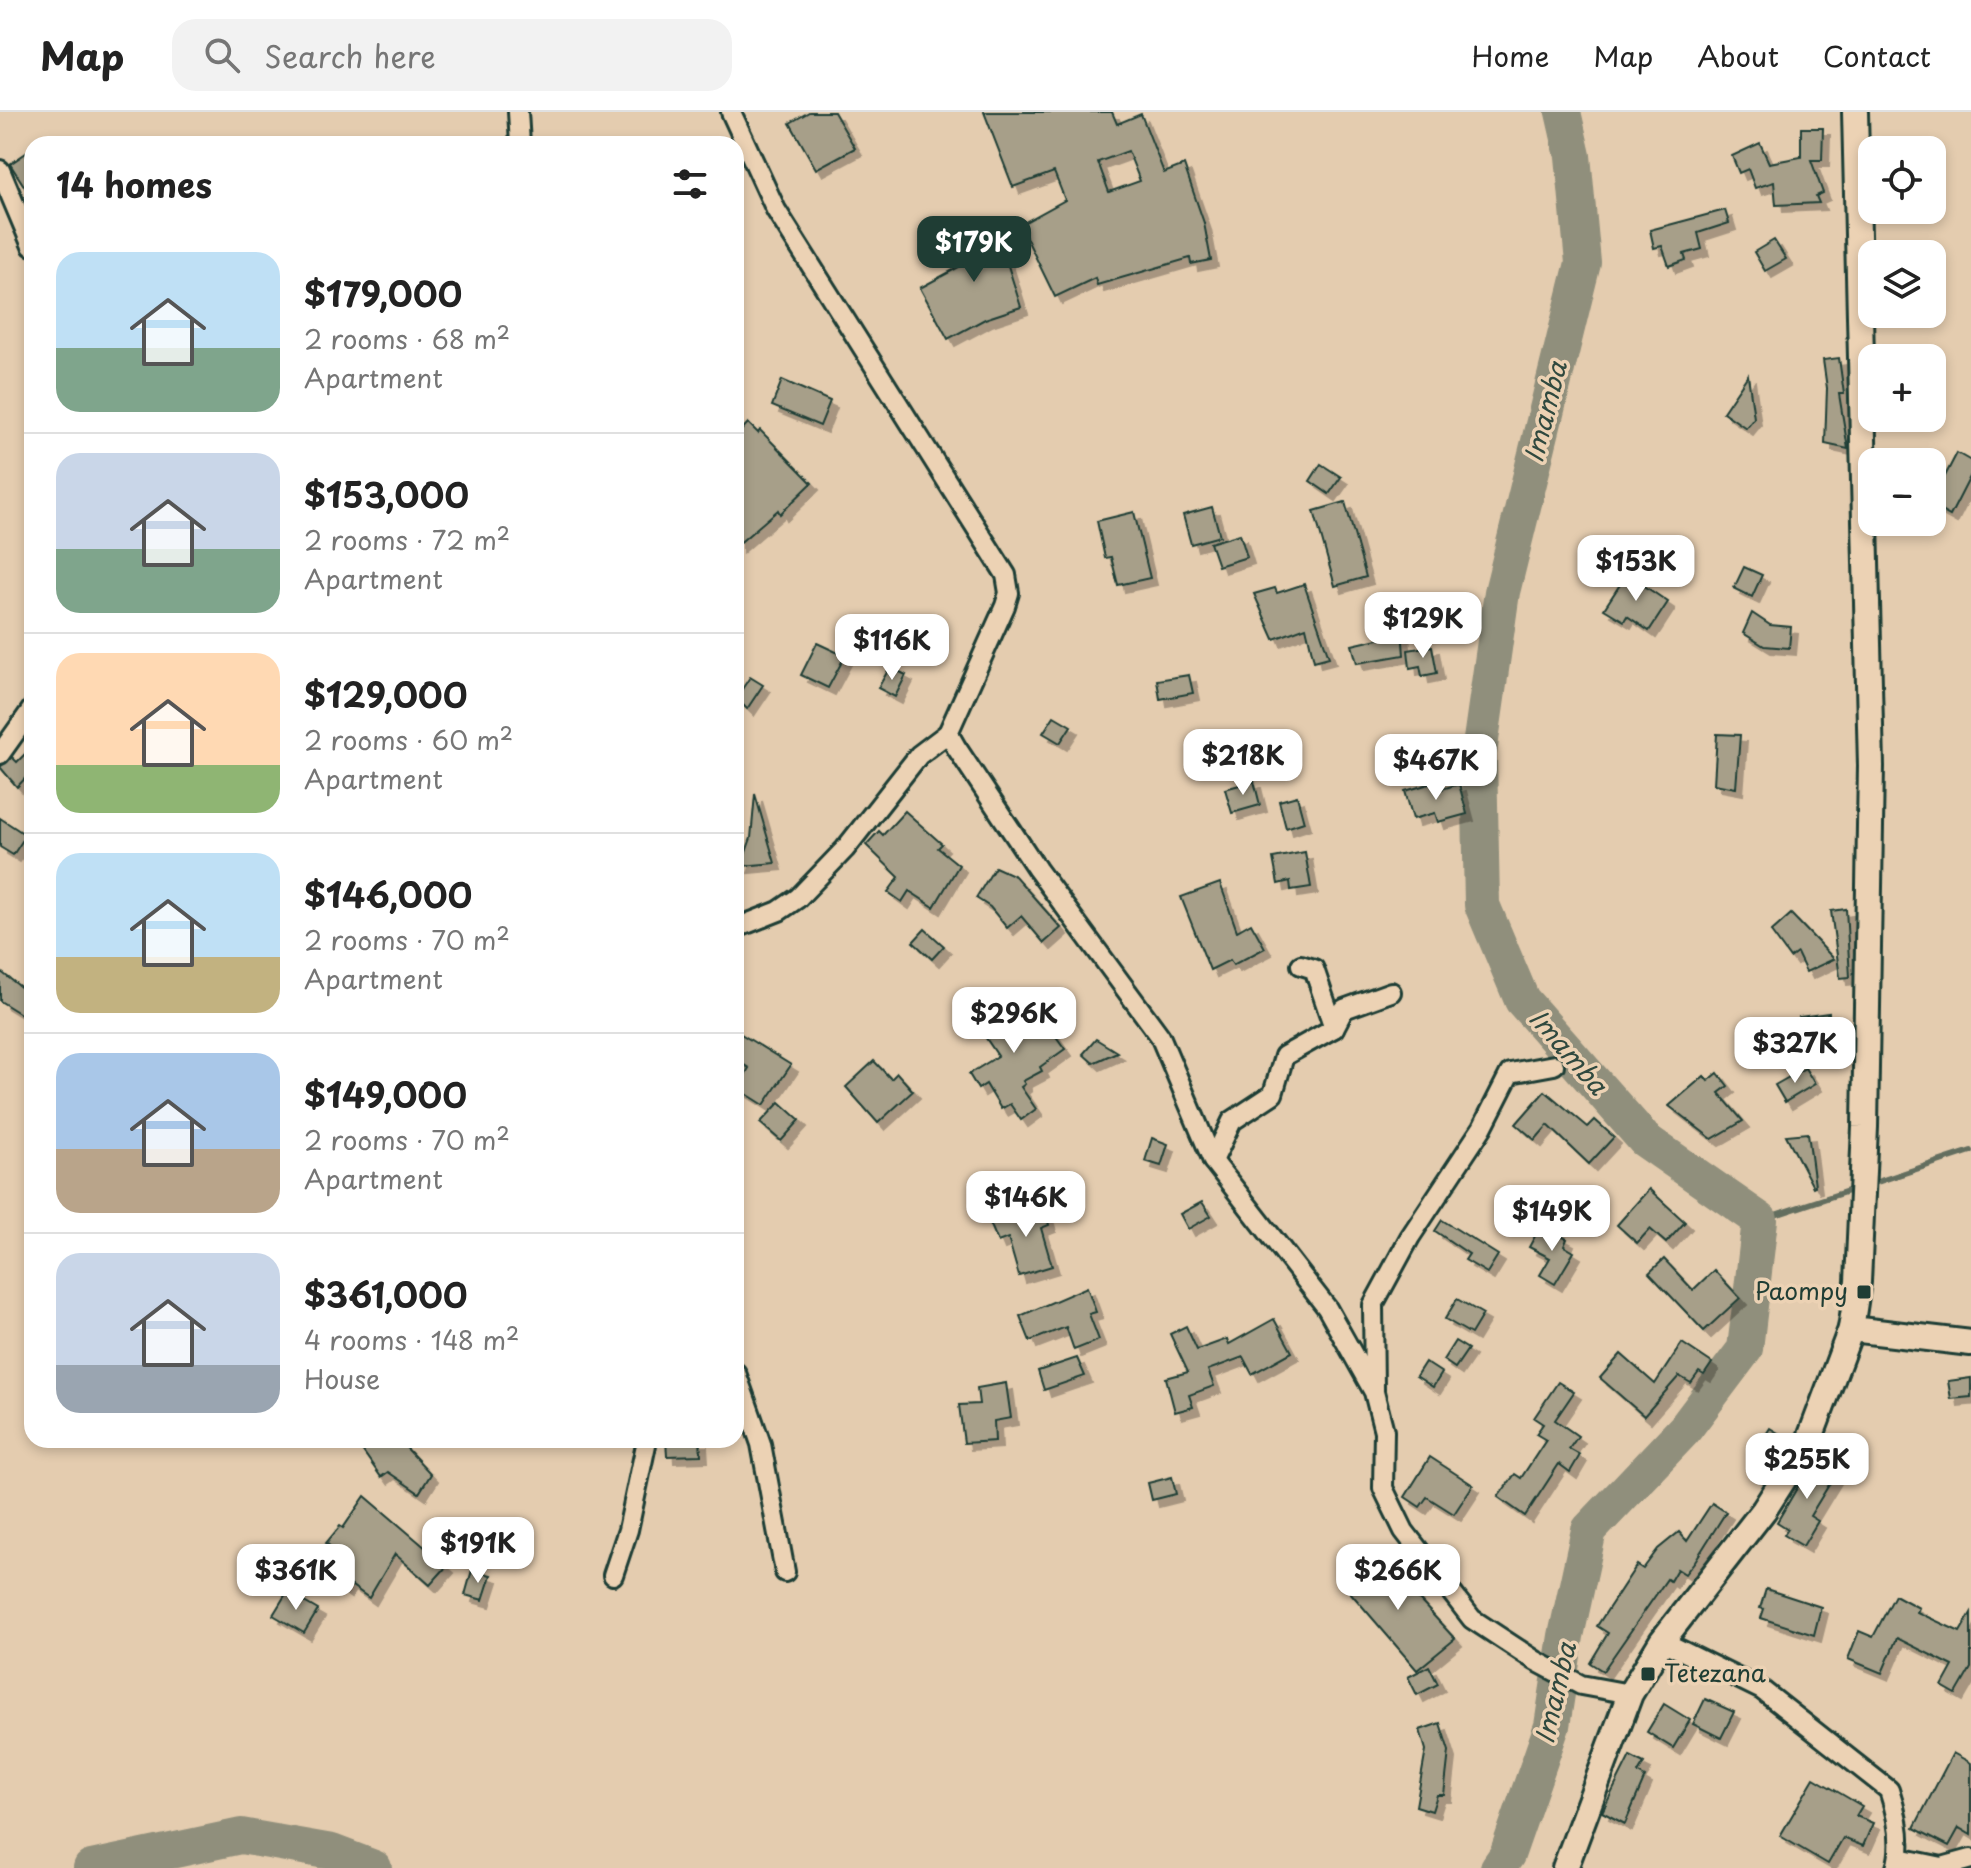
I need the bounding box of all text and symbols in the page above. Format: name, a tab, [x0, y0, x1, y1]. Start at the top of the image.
search box	[172, 19, 732, 91]
text: Map	[40, 27, 124, 84]
icon: search	[200, 33, 244, 77]
text: Search here	[264, 33, 436, 78]
text: Home	[1471, 34, 1549, 77]
text: Map	[1593, 34, 1653, 77]
text: About	[1697, 34, 1779, 77]
text: Contact	[1823, 34, 1931, 77]
map controls	[1858, 136, 1946, 536]
button: locate	[1858, 136, 1946, 224]
text: 14 homes	[56, 158, 212, 210]
icon: filters	[668, 162, 712, 206]
pin: $179K	[918, 216, 1030, 284]
text: $179K	[935, 222, 1013, 261]
button: layers	[1858, 240, 1946, 328]
text: $179,000	[304, 267, 462, 319]
icon: home	[120, 284, 216, 380]
text: 2 rooms · 68 m²	[304, 319, 510, 358]
button: +	[1858, 344, 1946, 432]
water label: Imamba	[1513, 356, 1576, 466]
text: Apartment	[304, 358, 443, 397]
button: −	[1858, 448, 1946, 536]
text: $153,000	[304, 468, 469, 520]
icon: home	[120, 485, 216, 581]
text: 2 rooms · 72 m²	[304, 520, 510, 559]
pin: $153K	[1580, 535, 1692, 603]
text: $153K	[1595, 541, 1677, 580]
text: Apartment	[304, 559, 443, 598]
pin: $129K	[1367, 592, 1479, 660]
text: $129K	[1383, 598, 1463, 637]
pin: $116K	[836, 614, 948, 682]
text: $116K	[853, 620, 931, 659]
text: $129,000	[304, 668, 467, 720]
icon: home	[120, 685, 216, 781]
text: 2 rooms · 60 m²	[304, 720, 513, 759]
pin: $218K	[1187, 729, 1299, 797]
pin: $467K	[1380, 734, 1492, 802]
text: $218K	[1201, 735, 1285, 774]
text: $467K	[1393, 740, 1479, 779]
text: Apartment	[304, 759, 443, 798]
text: $146,000	[304, 868, 472, 920]
icon: home	[120, 885, 216, 981]
text: 2 rooms · 70 m²	[304, 920, 510, 959]
text: Apartment	[304, 959, 443, 998]
pin: $296K	[958, 987, 1070, 1055]
text: $296K	[970, 993, 1058, 1032]
water label: Imamba	[1521, 999, 1618, 1103]
pin: $327K	[1739, 1017, 1851, 1085]
text: $327K	[1752, 1023, 1838, 1062]
text: $149,000	[304, 1068, 467, 1120]
icon: home	[120, 1085, 216, 1181]
text: 2 rooms · 70 m²	[304, 1120, 510, 1159]
text: Apartment	[304, 1159, 443, 1198]
pin: $146K	[970, 1171, 1082, 1239]
text: $146K	[984, 1177, 1068, 1216]
pin: $149K	[1496, 1185, 1608, 1253]
text: $149K	[1512, 1191, 1592, 1230]
text: $361,000	[304, 1268, 468, 1320]
place label: Paompy	[1755, 1272, 1848, 1308]
marker: Paompy	[1855, 1283, 1873, 1301]
icon: home	[120, 1285, 216, 1381]
text: 4 rooms · 148 m²	[304, 1320, 519, 1359]
text: House	[304, 1359, 380, 1398]
pin: $255K	[1751, 1433, 1863, 1501]
text: $255K	[1764, 1439, 1850, 1478]
pin: $191K	[422, 1517, 534, 1585]
text: $191K	[440, 1523, 516, 1562]
pin: $361K	[240, 1544, 352, 1612]
pin: $266K	[1342, 1544, 1454, 1612]
text: $361K	[255, 1550, 337, 1589]
text: $266K	[1354, 1550, 1442, 1589]
water label: Imamba	[1524, 1637, 1585, 1747]
place label: Tetezana	[1664, 1654, 1766, 1690]
marker: Tetezana	[1639, 1665, 1657, 1683]

